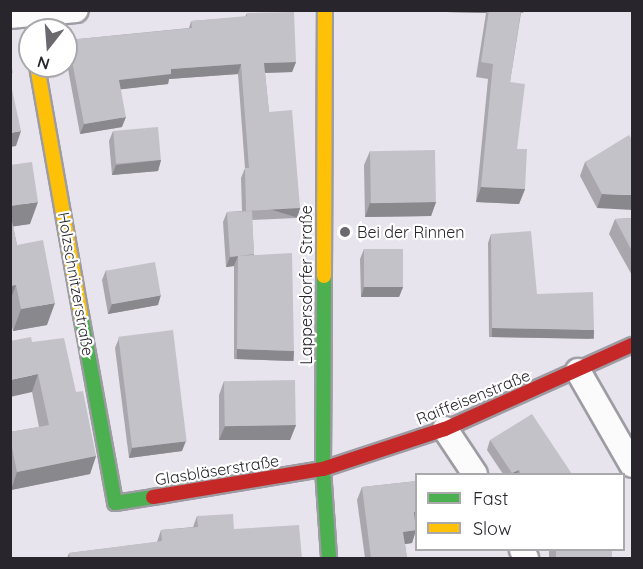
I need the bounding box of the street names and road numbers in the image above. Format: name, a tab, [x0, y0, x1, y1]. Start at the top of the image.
street label: Lappersdorfer Straße	[296, 205, 316, 365]
street label: Holzschnitzerstraße	[54, 211, 98, 357]
street label: Raiffeisenstraße	[413, 365, 533, 429]
street label: Glasbläserstraße	[154, 451, 280, 489]

